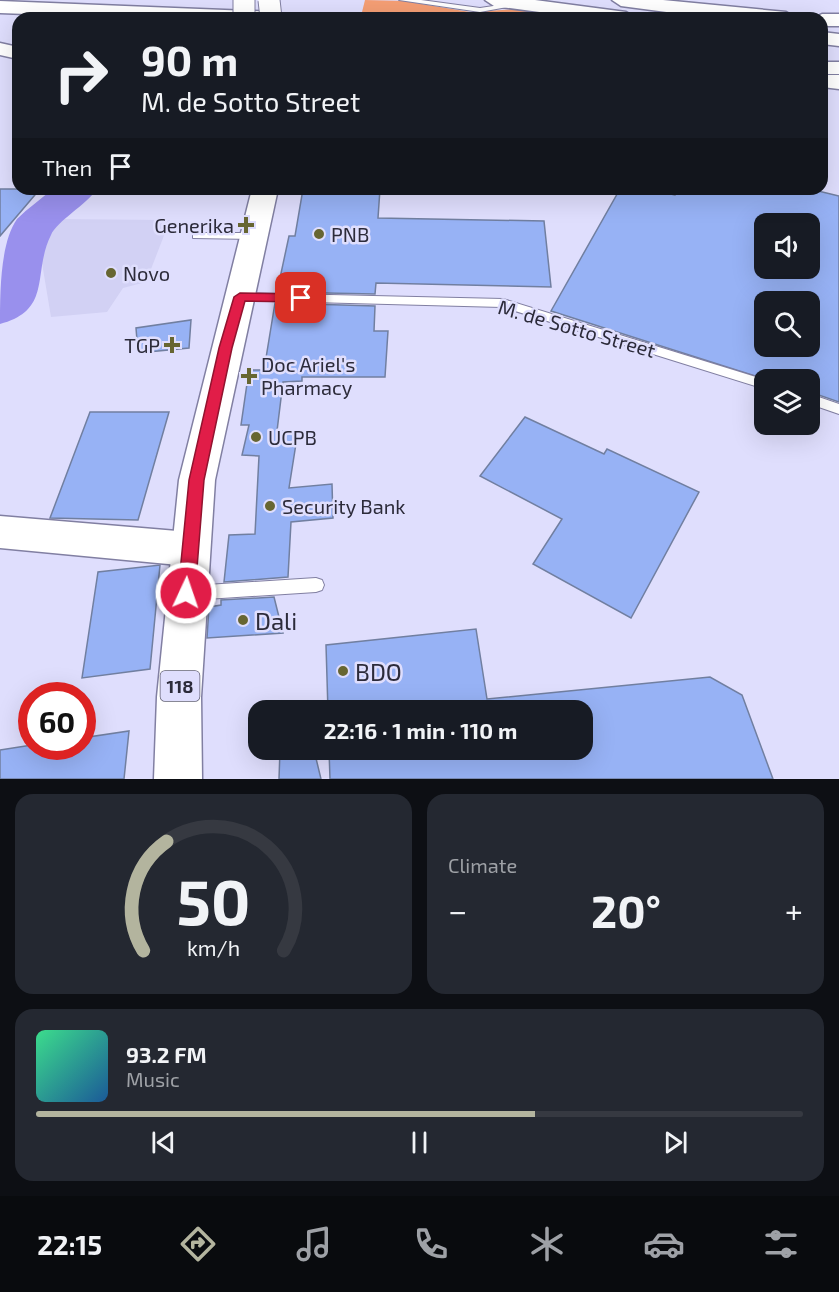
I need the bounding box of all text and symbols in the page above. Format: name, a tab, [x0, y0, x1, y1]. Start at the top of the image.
text: 90 m	[141, 34, 238, 84]
icon: right	[42, 36, 120, 114]
text: M. de Sotto Street	[141, 85, 360, 117]
icon: arrive	[104, 150, 137, 183]
text: Then	[42, 154, 92, 180]
place label: Generika	[154, 213, 234, 237]
map controls	[754, 213, 820, 435]
button: sound	[754, 213, 820, 279]
marker: Generika	[239, 218, 253, 232]
place label: PNB	[331, 222, 369, 246]
marker: PNB	[312, 227, 326, 241]
place label: Novo	[123, 261, 170, 285]
marker: Novo	[104, 266, 118, 280]
pin	[275, 272, 326, 323]
icon: arrive	[284, 281, 317, 314]
button: search	[754, 291, 820, 357]
street label: M. de Sotto Street	[496, 294, 659, 362]
place label: TGP	[124, 333, 160, 357]
marker: TGP	[165, 338, 179, 352]
place label: Doc Ariel's Pharmacy	[261, 352, 355, 399]
marker: Doc Ariel's Pharmacy	[242, 369, 256, 383]
button: layers	[754, 369, 820, 435]
place label: UCPB	[268, 425, 317, 449]
marker: UCPB	[249, 430, 263, 444]
place label: Security Bank	[282, 494, 406, 518]
marker: Security Bank	[263, 499, 277, 513]
position arrow	[154, 561, 218, 625]
place label: Dali	[255, 606, 297, 635]
marker: Dali	[236, 613, 250, 627]
place label: BDO	[355, 657, 402, 686]
marker: BDO	[336, 664, 350, 678]
road number: 118	[160, 671, 200, 701]
speed limit sign: 60	[18, 682, 96, 760]
text: 22:16 · 1 min · 110 m	[324, 717, 517, 743]
text: Climate	[448, 853, 517, 877]
text: 50	[177, 863, 250, 938]
text: 20°	[591, 883, 661, 937]
text: −	[448, 890, 467, 930]
text: +	[785, 890, 803, 930]
text: km/h	[187, 935, 240, 960]
text: 93.2 FM	[126, 1041, 207, 1067]
text: Music	[126, 1067, 180, 1091]
icon: previous	[147, 1126, 180, 1159]
icon: pause	[403, 1126, 436, 1159]
icon: next	[659, 1126, 692, 1159]
icon: directions	[177, 1223, 219, 1265]
icon: music	[293, 1223, 335, 1265]
icon: phone	[410, 1223, 452, 1265]
icon: climate	[526, 1223, 568, 1265]
icon: car	[643, 1223, 685, 1265]
icon: filters	[760, 1223, 802, 1265]
text: 22:15	[37, 1228, 102, 1260]

